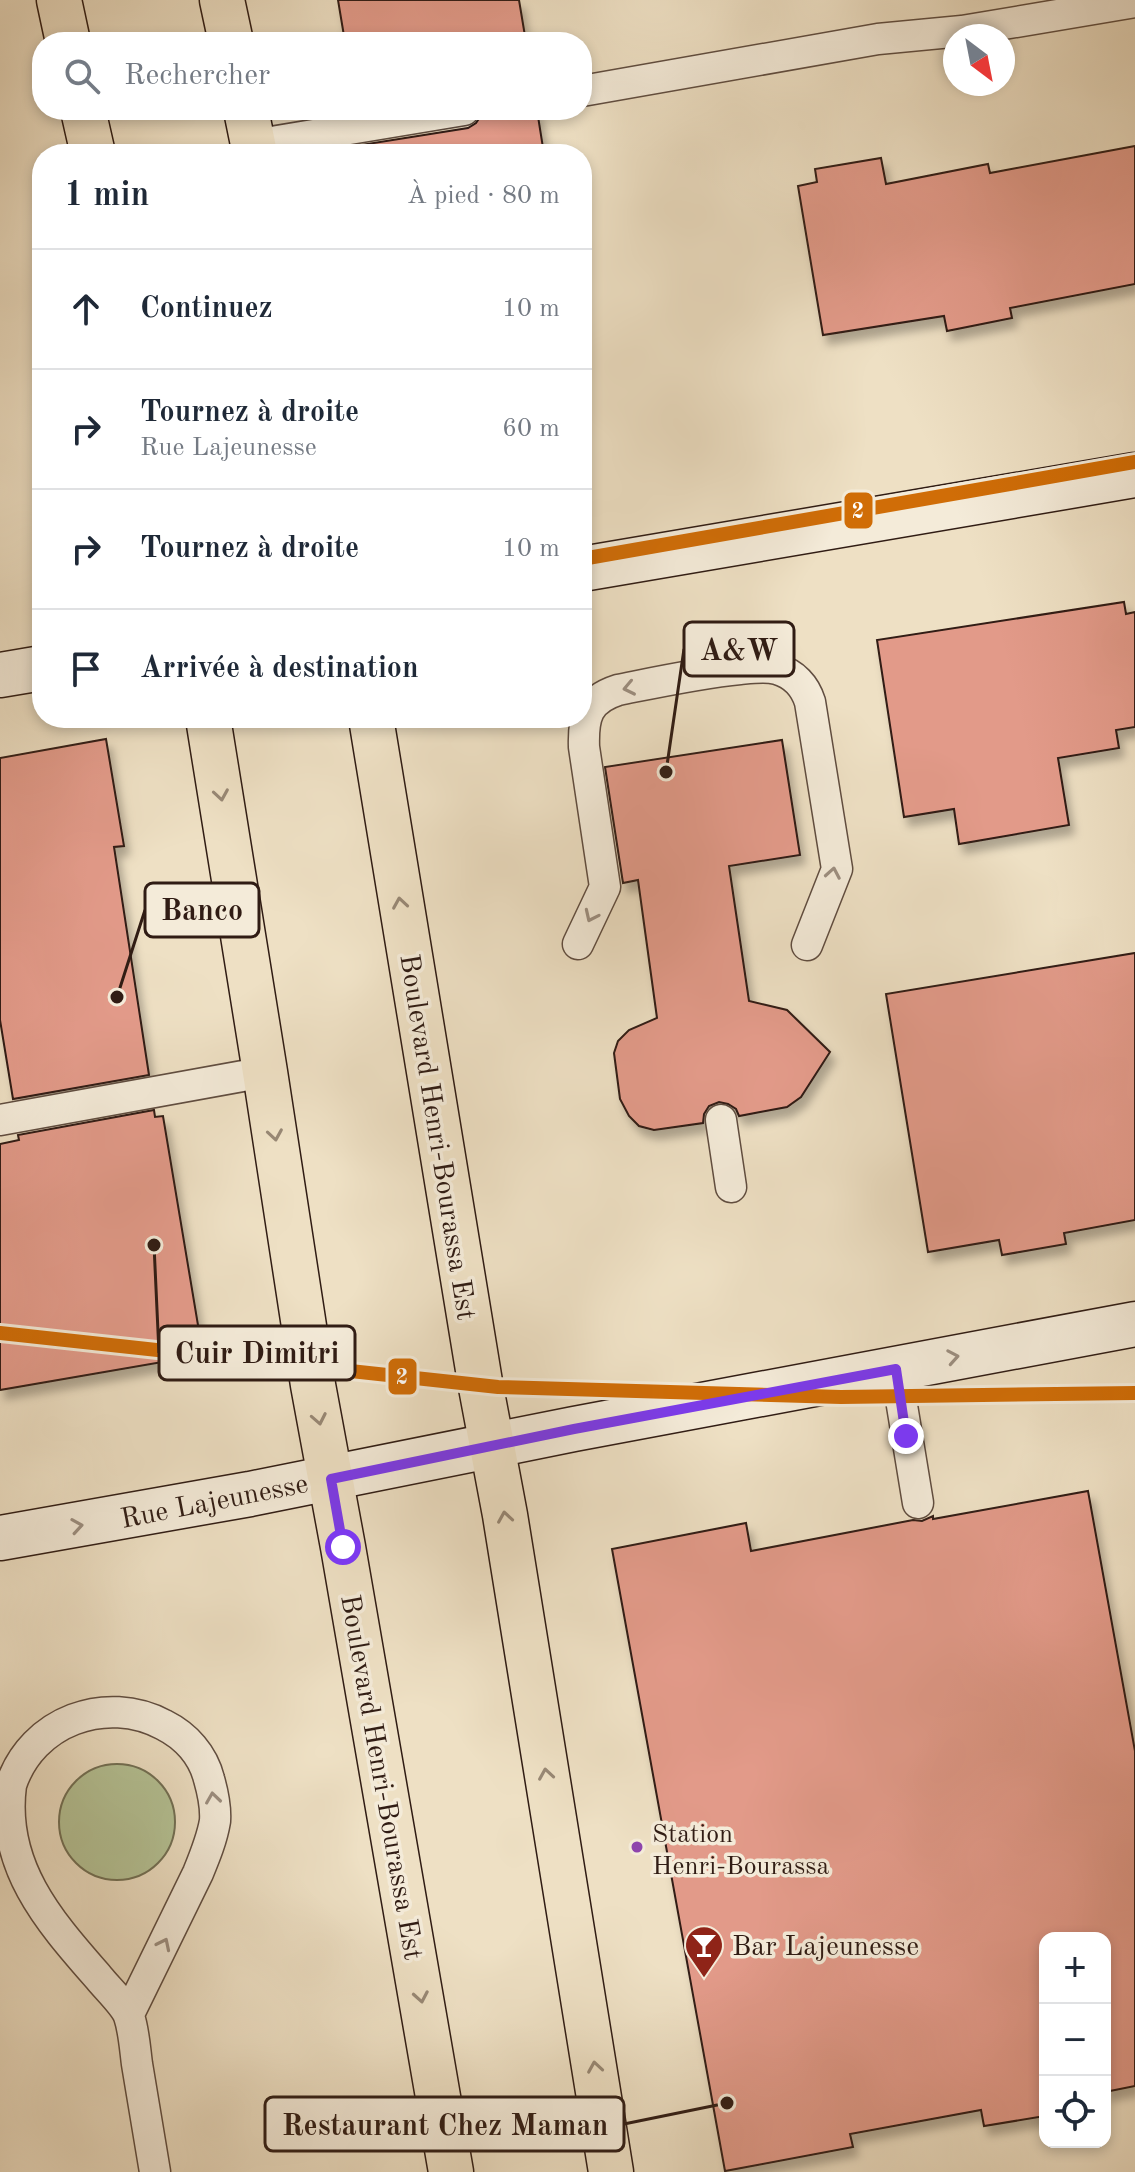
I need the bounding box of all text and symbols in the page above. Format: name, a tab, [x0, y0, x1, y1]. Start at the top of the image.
north arrow	[943, 24, 1015, 96]
search box	[32, 32, 592, 120]
icon: search	[60, 54, 104, 98]
text: Rechercher	[124, 61, 270, 91]
text: 1 min	[64, 179, 149, 213]
text: À pied · 80 m	[407, 183, 560, 209]
icon: ahead	[64, 287, 108, 331]
text: Continuez	[140, 294, 273, 324]
text: 10 m	[502, 296, 560, 322]
text: Tournez à droite	[140, 398, 359, 428]
icon: right	[64, 407, 108, 451]
text: 60 m	[502, 416, 560, 442]
text: Rue Lajeunesse	[140, 435, 317, 461]
line badge: 2	[843, 491, 874, 530]
text: 2	[852, 501, 864, 523]
icon: right	[64, 527, 108, 571]
text: Tournez à droite	[140, 534, 359, 564]
text: 10 m	[502, 536, 560, 562]
callout: A&W	[684, 622, 794, 676]
text: A&W	[700, 637, 778, 667]
icon: arrive	[64, 647, 108, 691]
text: Arrivée à destination	[140, 654, 419, 684]
one-way arrow	[623, 679, 637, 696]
one-way arrow	[212, 788, 229, 802]
one-way arrow	[823, 866, 840, 879]
callout: Banco	[145, 883, 259, 937]
one-way arrow	[393, 896, 410, 910]
text: Banco	[161, 897, 243, 927]
one-way arrow	[585, 908, 601, 922]
street label: Boulevard Henri-Bourassa Est	[393, 952, 479, 1323]
one-way arrow	[266, 1128, 283, 1141]
callout: Cuir Dimitri	[159, 1326, 355, 1380]
text: Cuir Dimitri	[175, 1340, 339, 1370]
one-way arrow	[946, 1350, 960, 1367]
line badge: 2	[387, 1357, 418, 1396]
text: 2	[396, 1367, 408, 1389]
one-way arrow	[310, 1412, 327, 1426]
route end	[888, 1418, 924, 1454]
street label: Rue Lajeunesse	[119, 1471, 311, 1535]
one-way arrow	[497, 1511, 514, 1524]
one-way arrow	[70, 1518, 84, 1535]
route start	[325, 1529, 361, 1565]
street label: Boulevard Henri-Bourassa Est	[334, 1593, 426, 1962]
one-way arrow	[539, 1767, 556, 1781]
one-way arrow	[205, 1791, 222, 1805]
place label: Station Henri-Bourassa	[652, 1822, 830, 1880]
marker: Station Henri-Bourassa	[629, 1839, 645, 1855]
bar icon: Bar Lajeunesse	[683, 1924, 725, 1979]
map controls	[1039, 1932, 1111, 2148]
button: +	[1039, 1932, 1111, 2004]
place label: Bar Lajeunesse	[732, 1934, 919, 1962]
one-way arrow	[154, 1937, 169, 1952]
one-way arrow	[412, 1990, 429, 2004]
button: −	[1039, 2004, 1111, 2076]
one-way arrow	[587, 2060, 604, 2074]
button: locate	[1039, 2076, 1111, 2148]
callout: Restaurant Chez Maman	[265, 2097, 624, 2151]
text: Restaurant Chez Maman	[282, 2112, 608, 2142]

